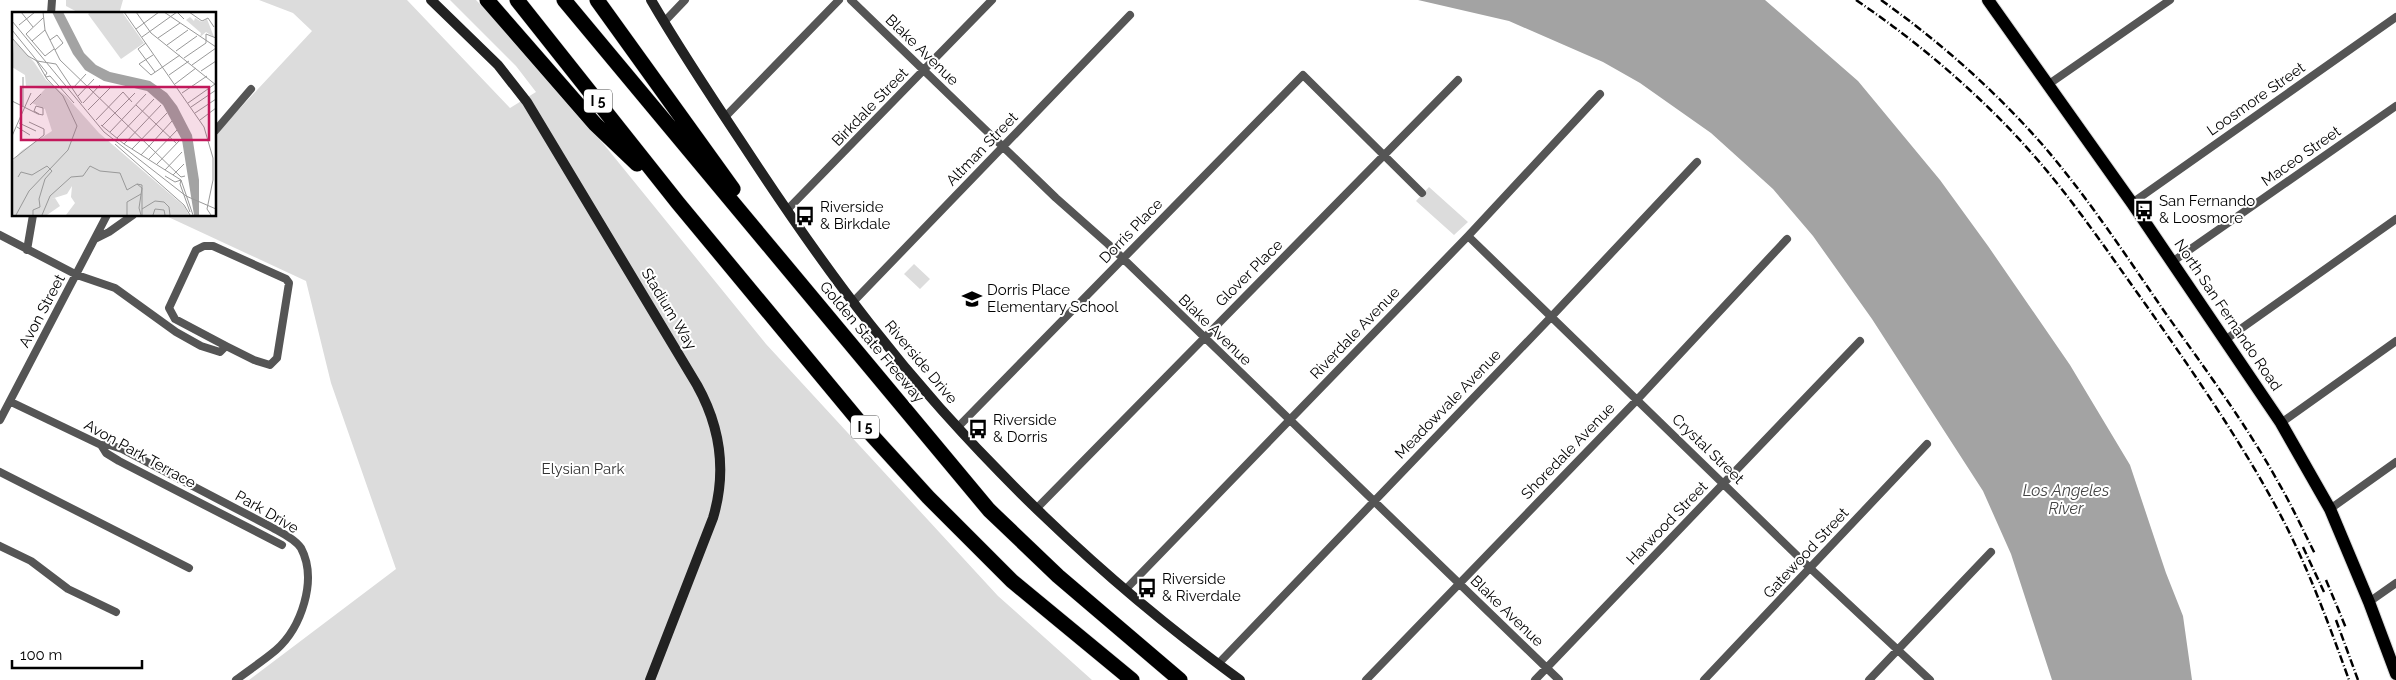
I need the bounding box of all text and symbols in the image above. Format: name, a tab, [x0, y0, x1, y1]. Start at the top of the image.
street label: Blake Avenue	[882, 11, 962, 89]
inset map	[12, 12, 216, 216]
street label: Loosmore Street	[2203, 58, 2309, 140]
street label: Birkdale Street	[828, 64, 912, 150]
road number: I 5	[584, 90, 612, 112]
street label: Altman Street	[942, 108, 1022, 190]
street label: Maceo Street	[2258, 122, 2344, 190]
place label: San Fernando & Loosmore	[2159, 192, 2255, 227]
street label: Dorris Place	[1096, 195, 1166, 267]
place label: Riverside & Birkdale	[820, 198, 891, 233]
bus stop icon: San Fernando & Loosmore	[2133, 199, 2155, 221]
bus stop icon: Riverside & Birkdale	[794, 205, 816, 227]
street label: Glover Place	[1212, 236, 1286, 310]
street label: North San Fernando Road	[2170, 236, 2286, 394]
street label: Stadium Way	[638, 265, 700, 353]
street label: Avon Street	[15, 271, 69, 351]
street label: Golden State Freeway	[816, 278, 928, 406]
place label: Dorris Place Elementary School	[987, 281, 1119, 316]
street label: Riverdale Avenue	[1307, 283, 1404, 383]
school or university icon: Dorris Place Elementary School	[961, 288, 983, 310]
street label: Blake Avenue	[1175, 291, 1255, 369]
street label: Riverside Drive	[881, 317, 961, 407]
street label: Meadowvale Avenue	[1391, 345, 1505, 462]
street label: Shoredale Avenue	[1517, 399, 1619, 503]
street label: Crystal Street	[1668, 410, 1748, 488]
place label: Riverside & Dorris	[993, 411, 1057, 446]
street label: Avon Park Terrace	[81, 416, 199, 492]
road number: I 5	[851, 416, 879, 438]
bus stop icon: Riverside & Dorris	[967, 418, 989, 440]
park label: Elysian Park	[542, 460, 624, 478]
street label: Harwood Street	[1623, 478, 1711, 568]
water label: Los Angeles River	[2023, 481, 2110, 518]
street label: Park Drive	[232, 487, 302, 537]
street label: Gatewood Street	[1760, 504, 1852, 602]
place label: Riverside & Riverdale	[1162, 570, 1241, 605]
street label: Blake Avenue	[1467, 572, 1547, 650]
bus stop icon: Riverside & Riverdale	[1136, 577, 1158, 599]
scale bar	[12, 638, 142, 670]
text: 100 m	[20, 646, 62, 664]

